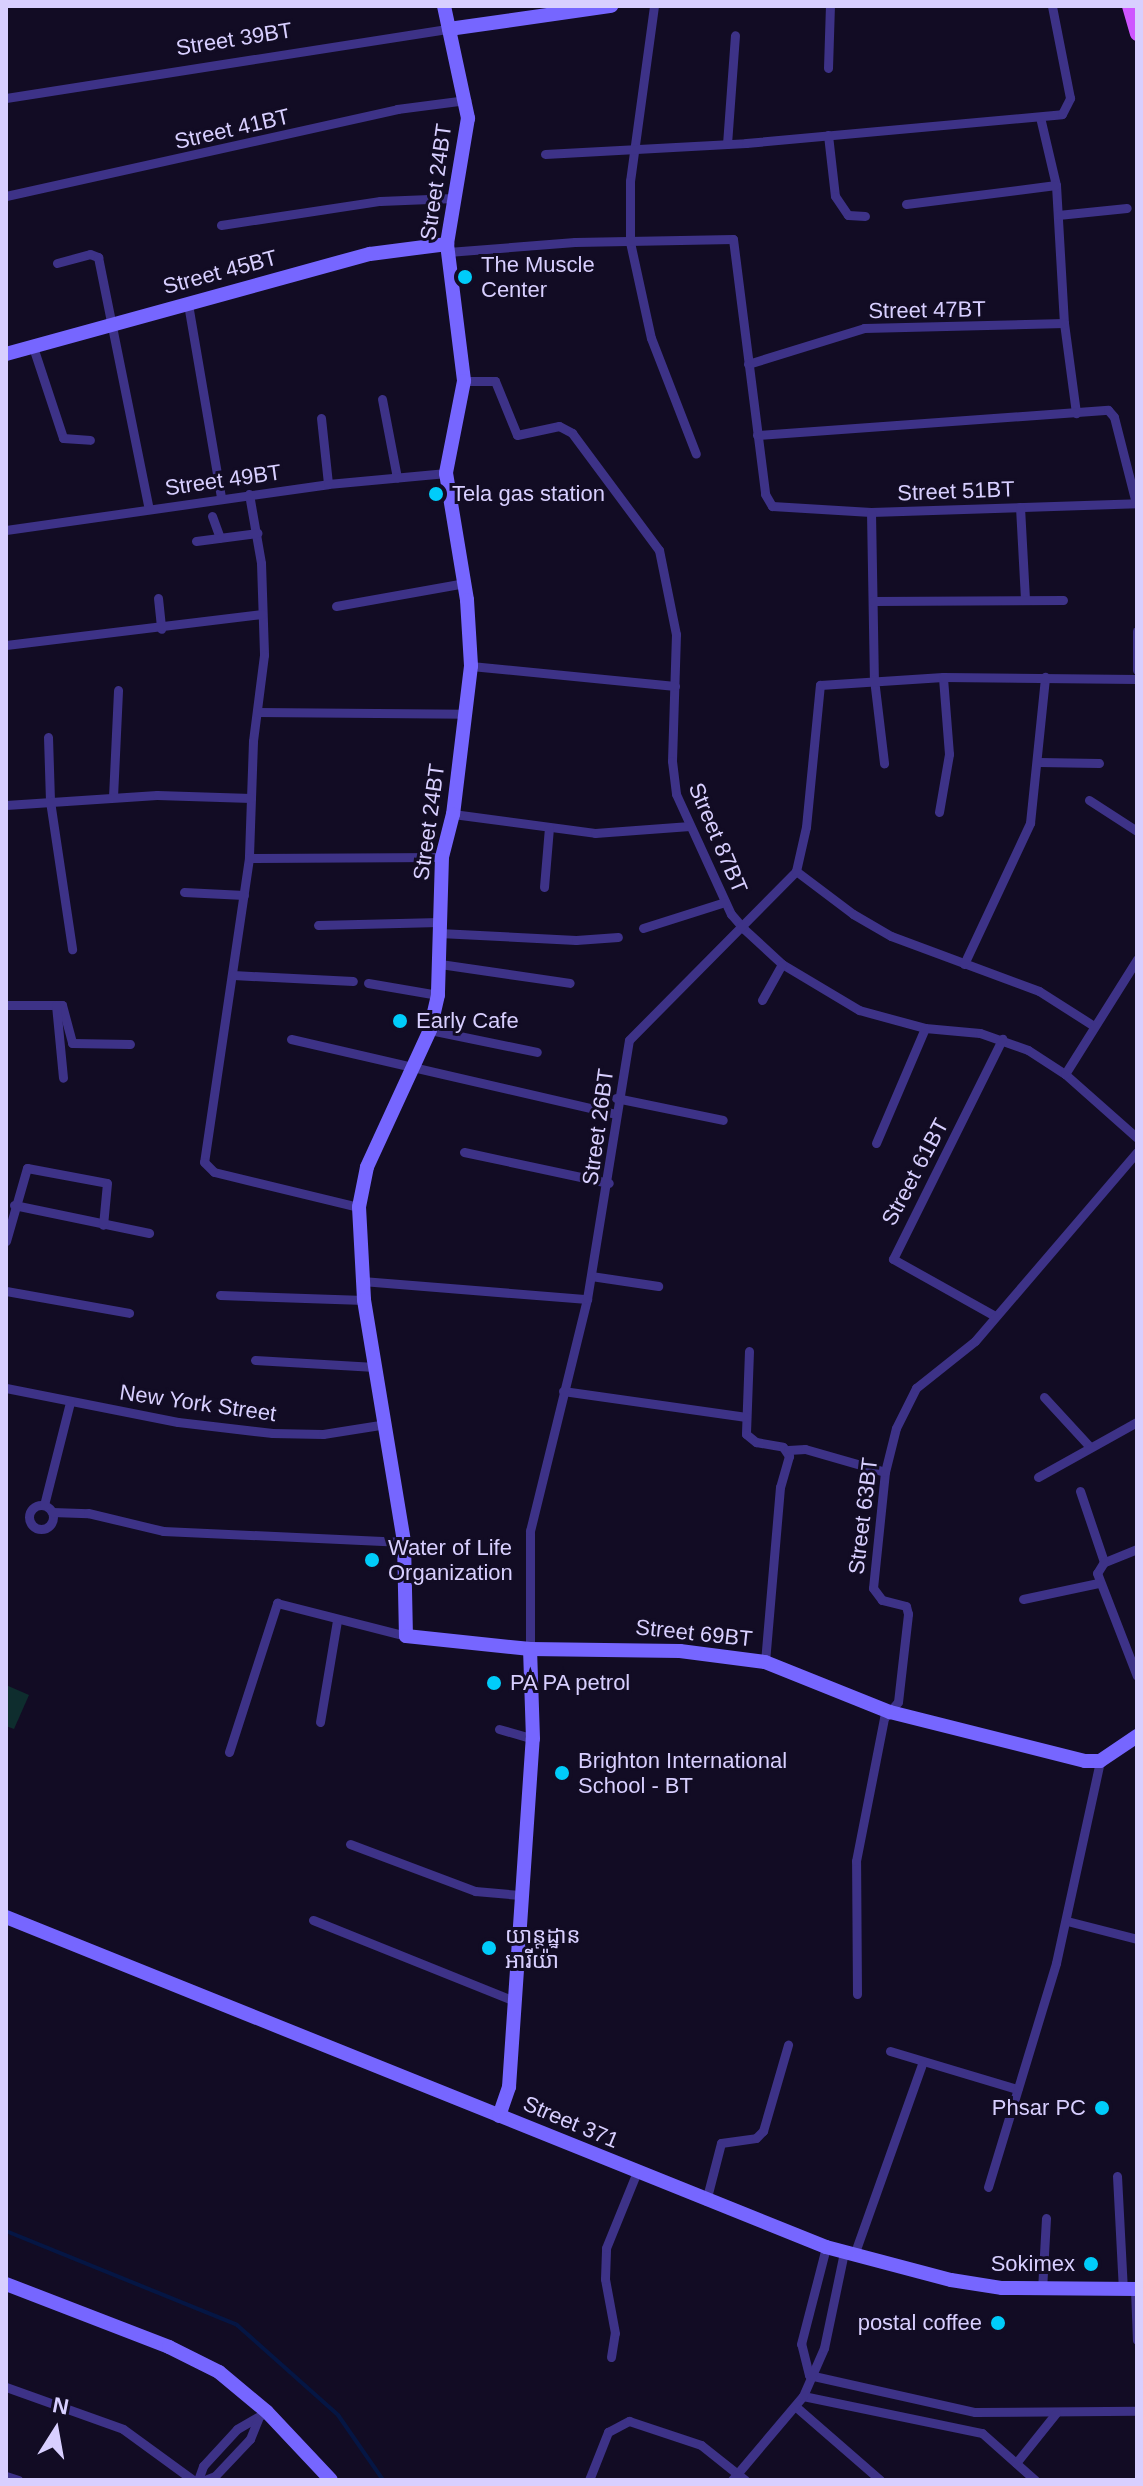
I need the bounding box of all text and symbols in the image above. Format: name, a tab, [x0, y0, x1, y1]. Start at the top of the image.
street label: Street 39BT	[174, 17, 294, 61]
street label: Street 41BT	[172, 103, 292, 155]
street label: Street 24BT	[415, 122, 457, 242]
street label: Street 45BT	[160, 244, 280, 300]
place label: The Muscle Center	[481, 251, 595, 302]
marker: The Muscle Center	[456, 268, 474, 286]
street label: Street 47BT	[868, 296, 986, 324]
street label: Street 49BT	[163, 459, 283, 501]
street label: Street 51BT	[897, 476, 1015, 506]
place label: Tela gas station	[452, 481, 605, 507]
marker: Tela gas station	[427, 485, 445, 503]
street label: Street 24BT	[408, 762, 450, 882]
street label: Street 87BT	[683, 779, 753, 897]
place label: Early Cafe	[416, 1008, 519, 1034]
marker: Early Cafe	[391, 1012, 409, 1030]
street label: Street 26BT	[577, 1067, 619, 1187]
street label: Street 61BT	[876, 1114, 954, 1230]
street label: New York Street	[118, 1379, 278, 1427]
street label: Street 63BT	[843, 1456, 883, 1576]
place label: Water of Life Organization	[388, 1534, 513, 1586]
marker: Water of Life Organization	[363, 1551, 381, 1569]
street label: Street 69BT	[634, 1614, 754, 1652]
place label: PA PA petrol	[510, 1670, 633, 1696]
marker: PA PA petrol	[485, 1674, 503, 1692]
place label: Brighton International School - BT	[578, 1747, 787, 1798]
marker: Brighton International School - BT	[553, 1764, 571, 1782]
place label: យាន្ដដ្ឋាន អារីយ៉ា	[505, 1922, 581, 1974]
marker: យាន្ដដ្ឋាន អារីយ៉ា	[480, 1939, 498, 1957]
street label: Street 371	[519, 2090, 623, 2154]
place label: Phsar PC	[992, 2095, 1086, 2121]
marker: Phsar PC	[1093, 2099, 1111, 2117]
place label: Sokimex	[991, 2251, 1075, 2277]
marker: Sokimex	[1082, 2255, 1100, 2273]
place label: postal coffee	[858, 2310, 982, 2336]
marker: postal coffee	[989, 2314, 1007, 2332]
north arrow	[16, 2390, 96, 2470]
text: N	[50, 2392, 71, 2420]

